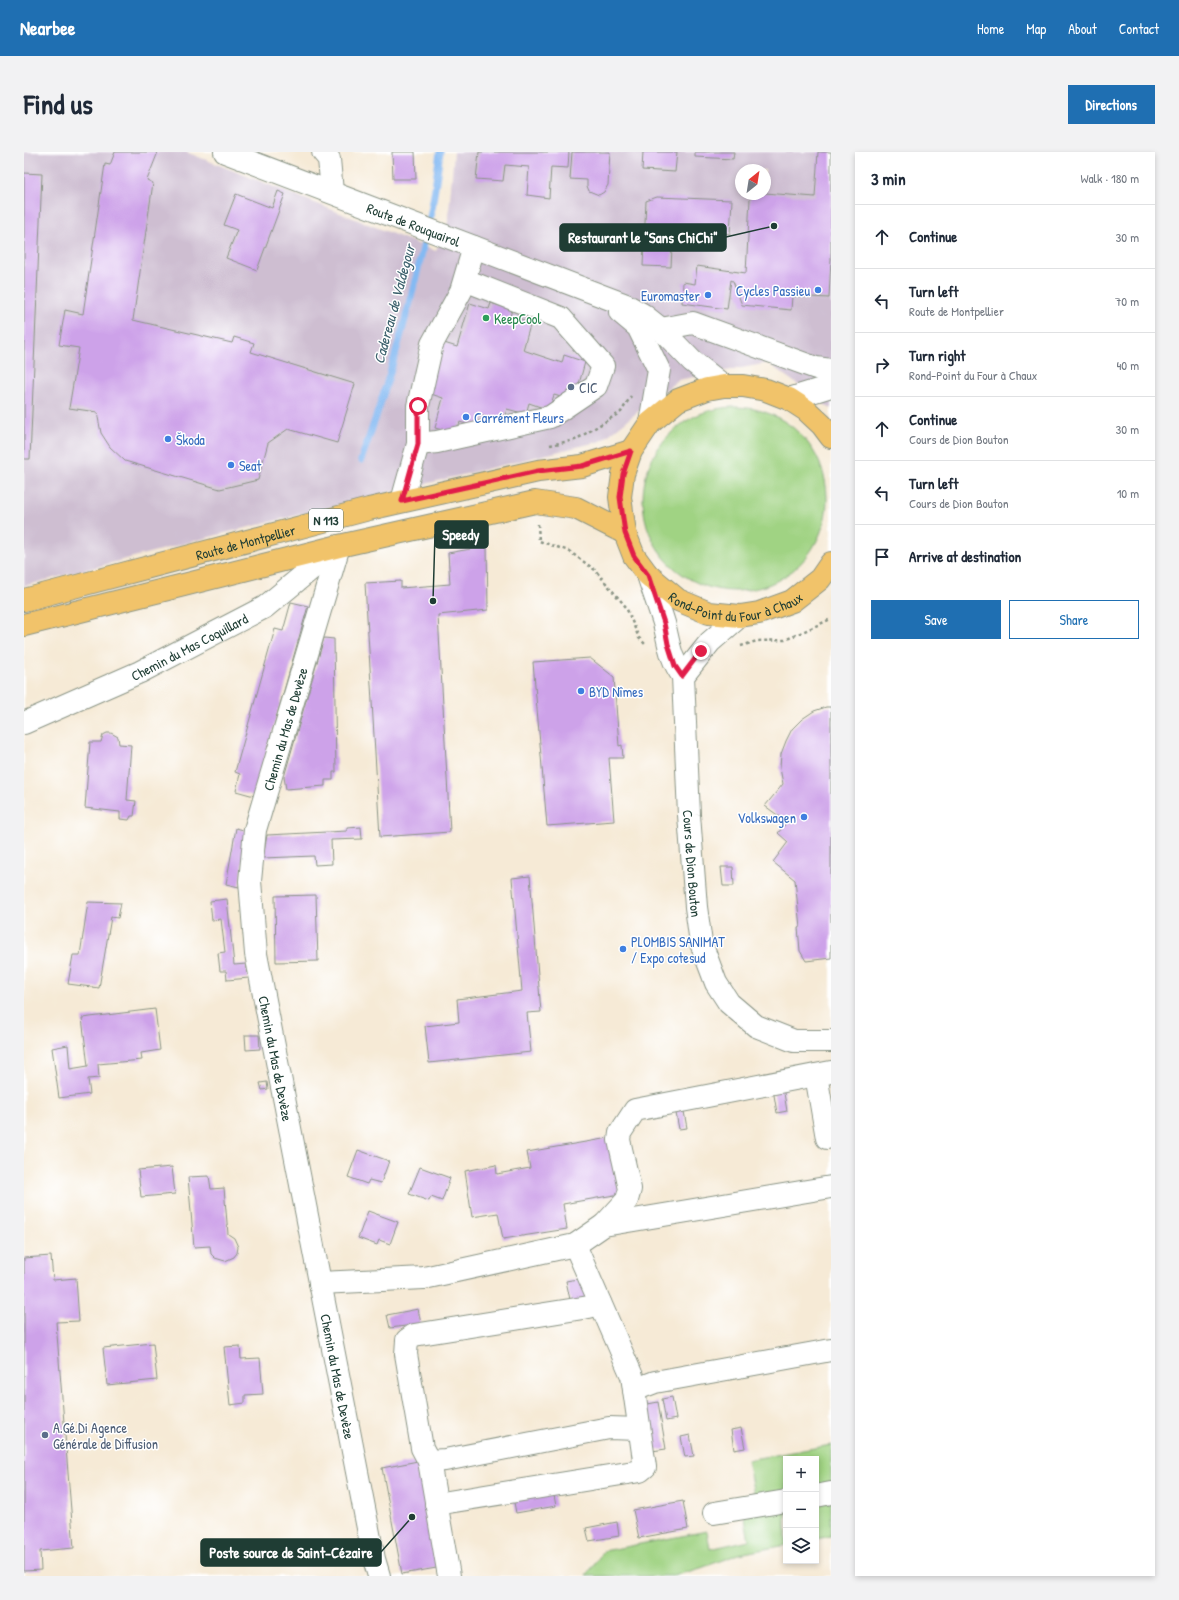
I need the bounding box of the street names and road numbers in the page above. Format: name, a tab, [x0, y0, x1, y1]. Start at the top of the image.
street label: Route de Rouquairol	[364, 198, 463, 251]
road number: N 113	[309, 509, 343, 531]
street label: Route de Montpellier	[193, 519, 298, 564]
street label: Rond-Point du Four à Chaux	[666, 582, 804, 598]
street label: Chemin du Mas Coquillard	[128, 608, 251, 684]
street label: Chemin du Mas de Devèze	[258, 665, 312, 793]
street label: Cours de Dion Bouton	[679, 809, 707, 918]
street label: Chemin du Mas de Devèze	[255, 994, 298, 1123]
street label: Chemin du Mas de Devèze	[317, 1312, 360, 1441]

